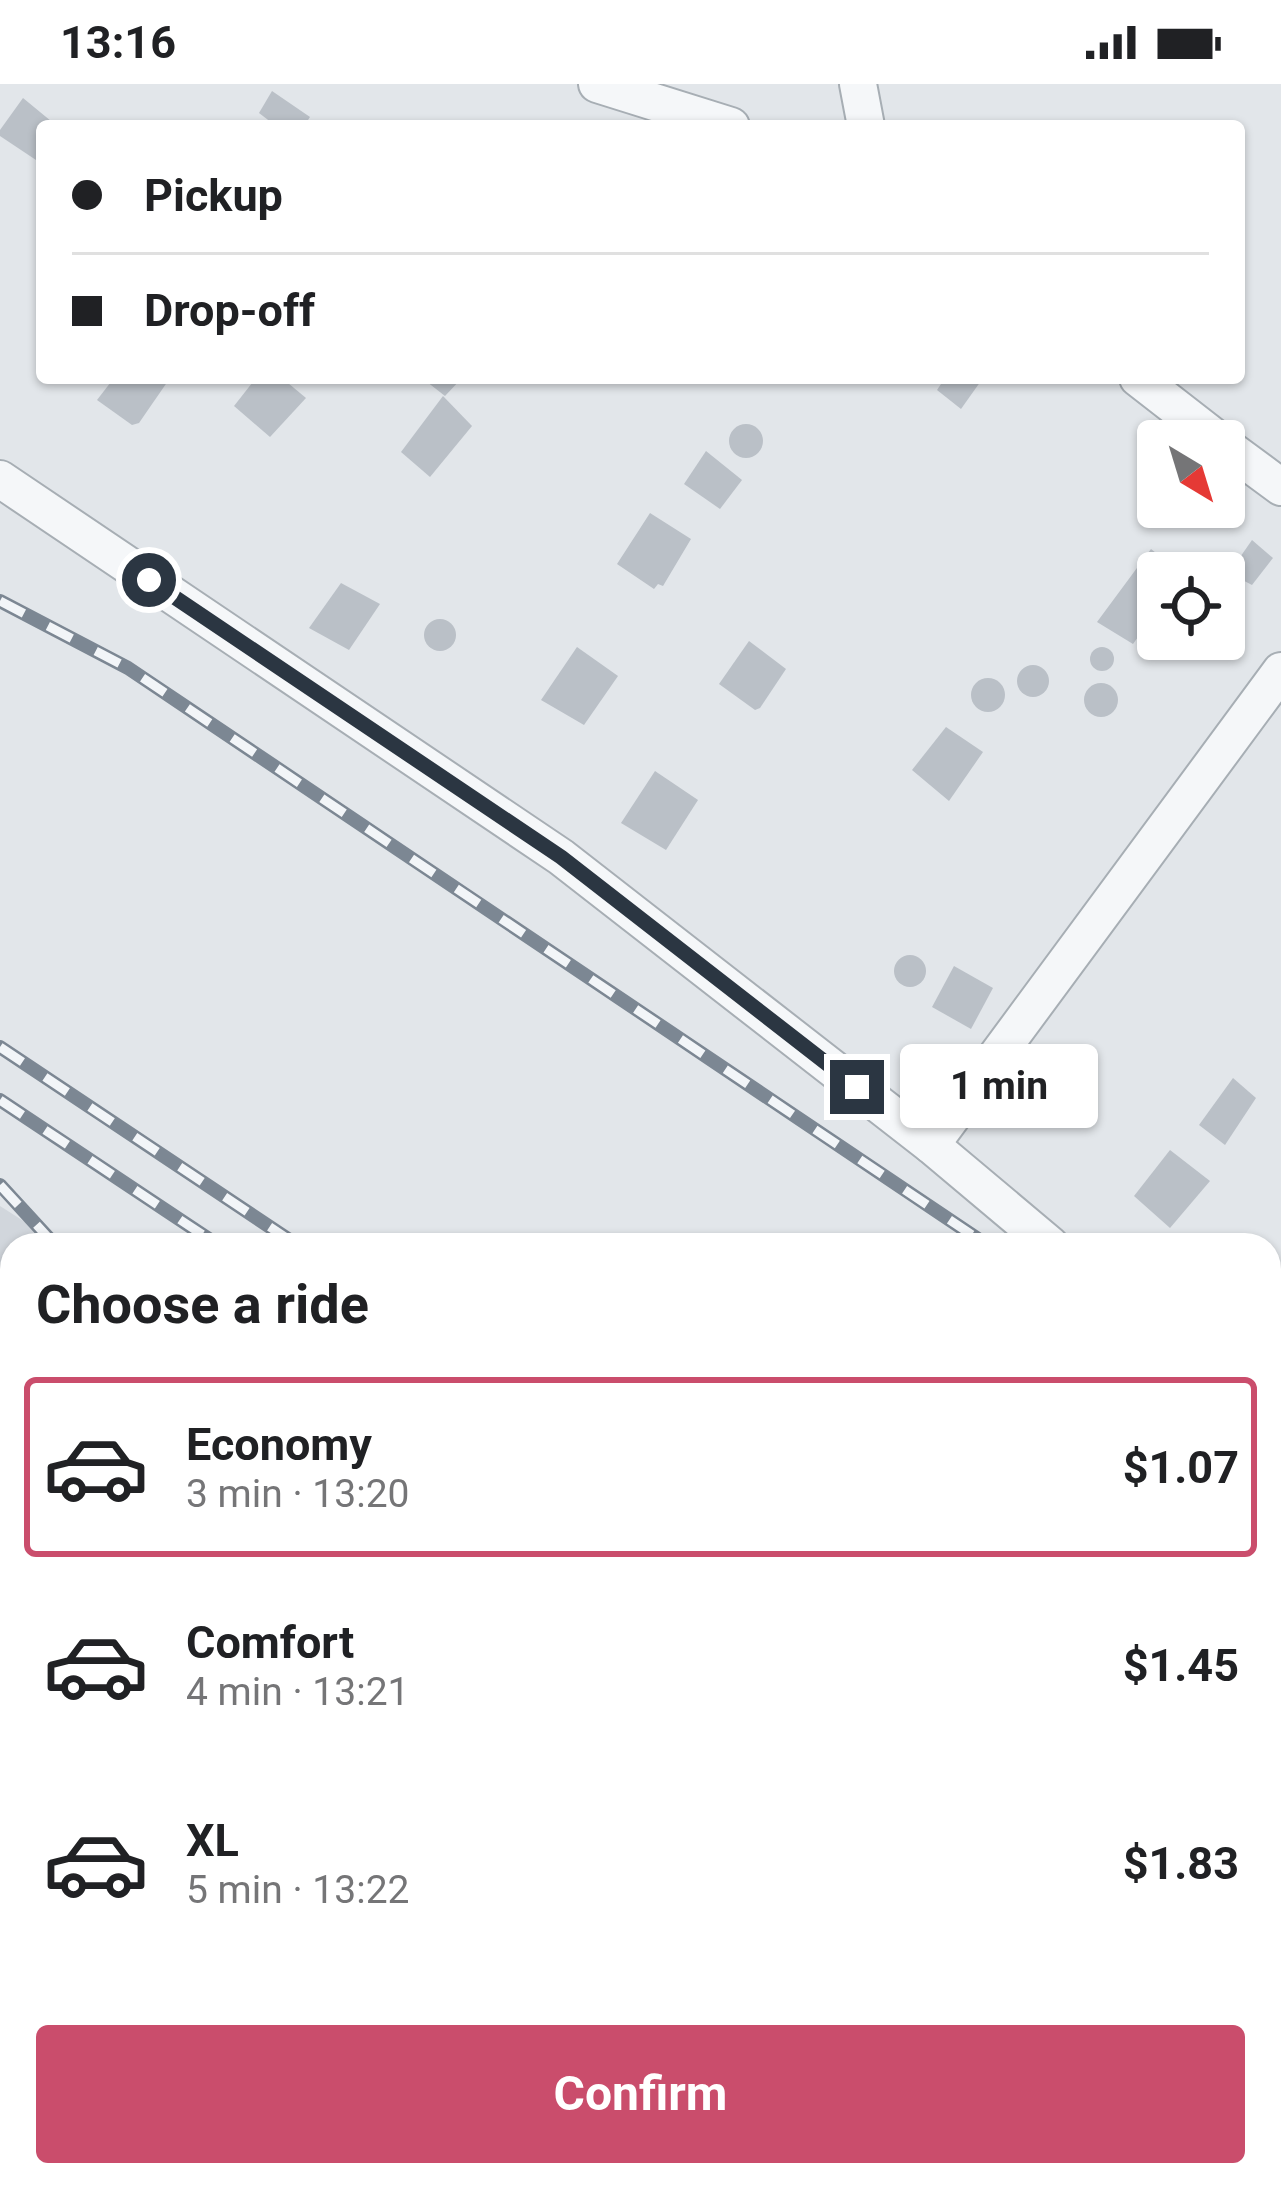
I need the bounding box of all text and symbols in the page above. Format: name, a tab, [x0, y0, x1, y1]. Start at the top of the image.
text: 13:16	[60, 16, 176, 69]
text: Pickup	[144, 169, 283, 222]
text: Drop-off	[144, 284, 315, 337]
north arrow	[1137, 420, 1245, 528]
map controls	[1137, 420, 1245, 660]
button: locate	[1137, 552, 1245, 660]
route start	[122, 553, 176, 607]
callout: 1 min	[899, 1045, 1097, 1129]
route end	[830, 1060, 884, 1114]
text: 1 min	[950, 1063, 1048, 1109]
text: Choose a ride	[36, 1273, 369, 1336]
icon: car	[42, 1413, 150, 1521]
text: Economy	[186, 1418, 372, 1471]
text: $1.07	[1123, 1441, 1239, 1494]
text: 3 min · 13:20	[186, 1471, 409, 1517]
icon: car	[42, 1611, 150, 1719]
text: Comfort	[186, 1616, 354, 1669]
text: $1.45	[1123, 1639, 1239, 1692]
text: 4 min · 13:21	[186, 1669, 409, 1715]
icon: car	[42, 1809, 150, 1917]
text: XL	[186, 1814, 239, 1867]
text: $1.83	[1123, 1837, 1239, 1890]
text: 5 min · 13:22	[186, 1867, 409, 1913]
button: Confirm	[36, 2025, 1245, 2163]

